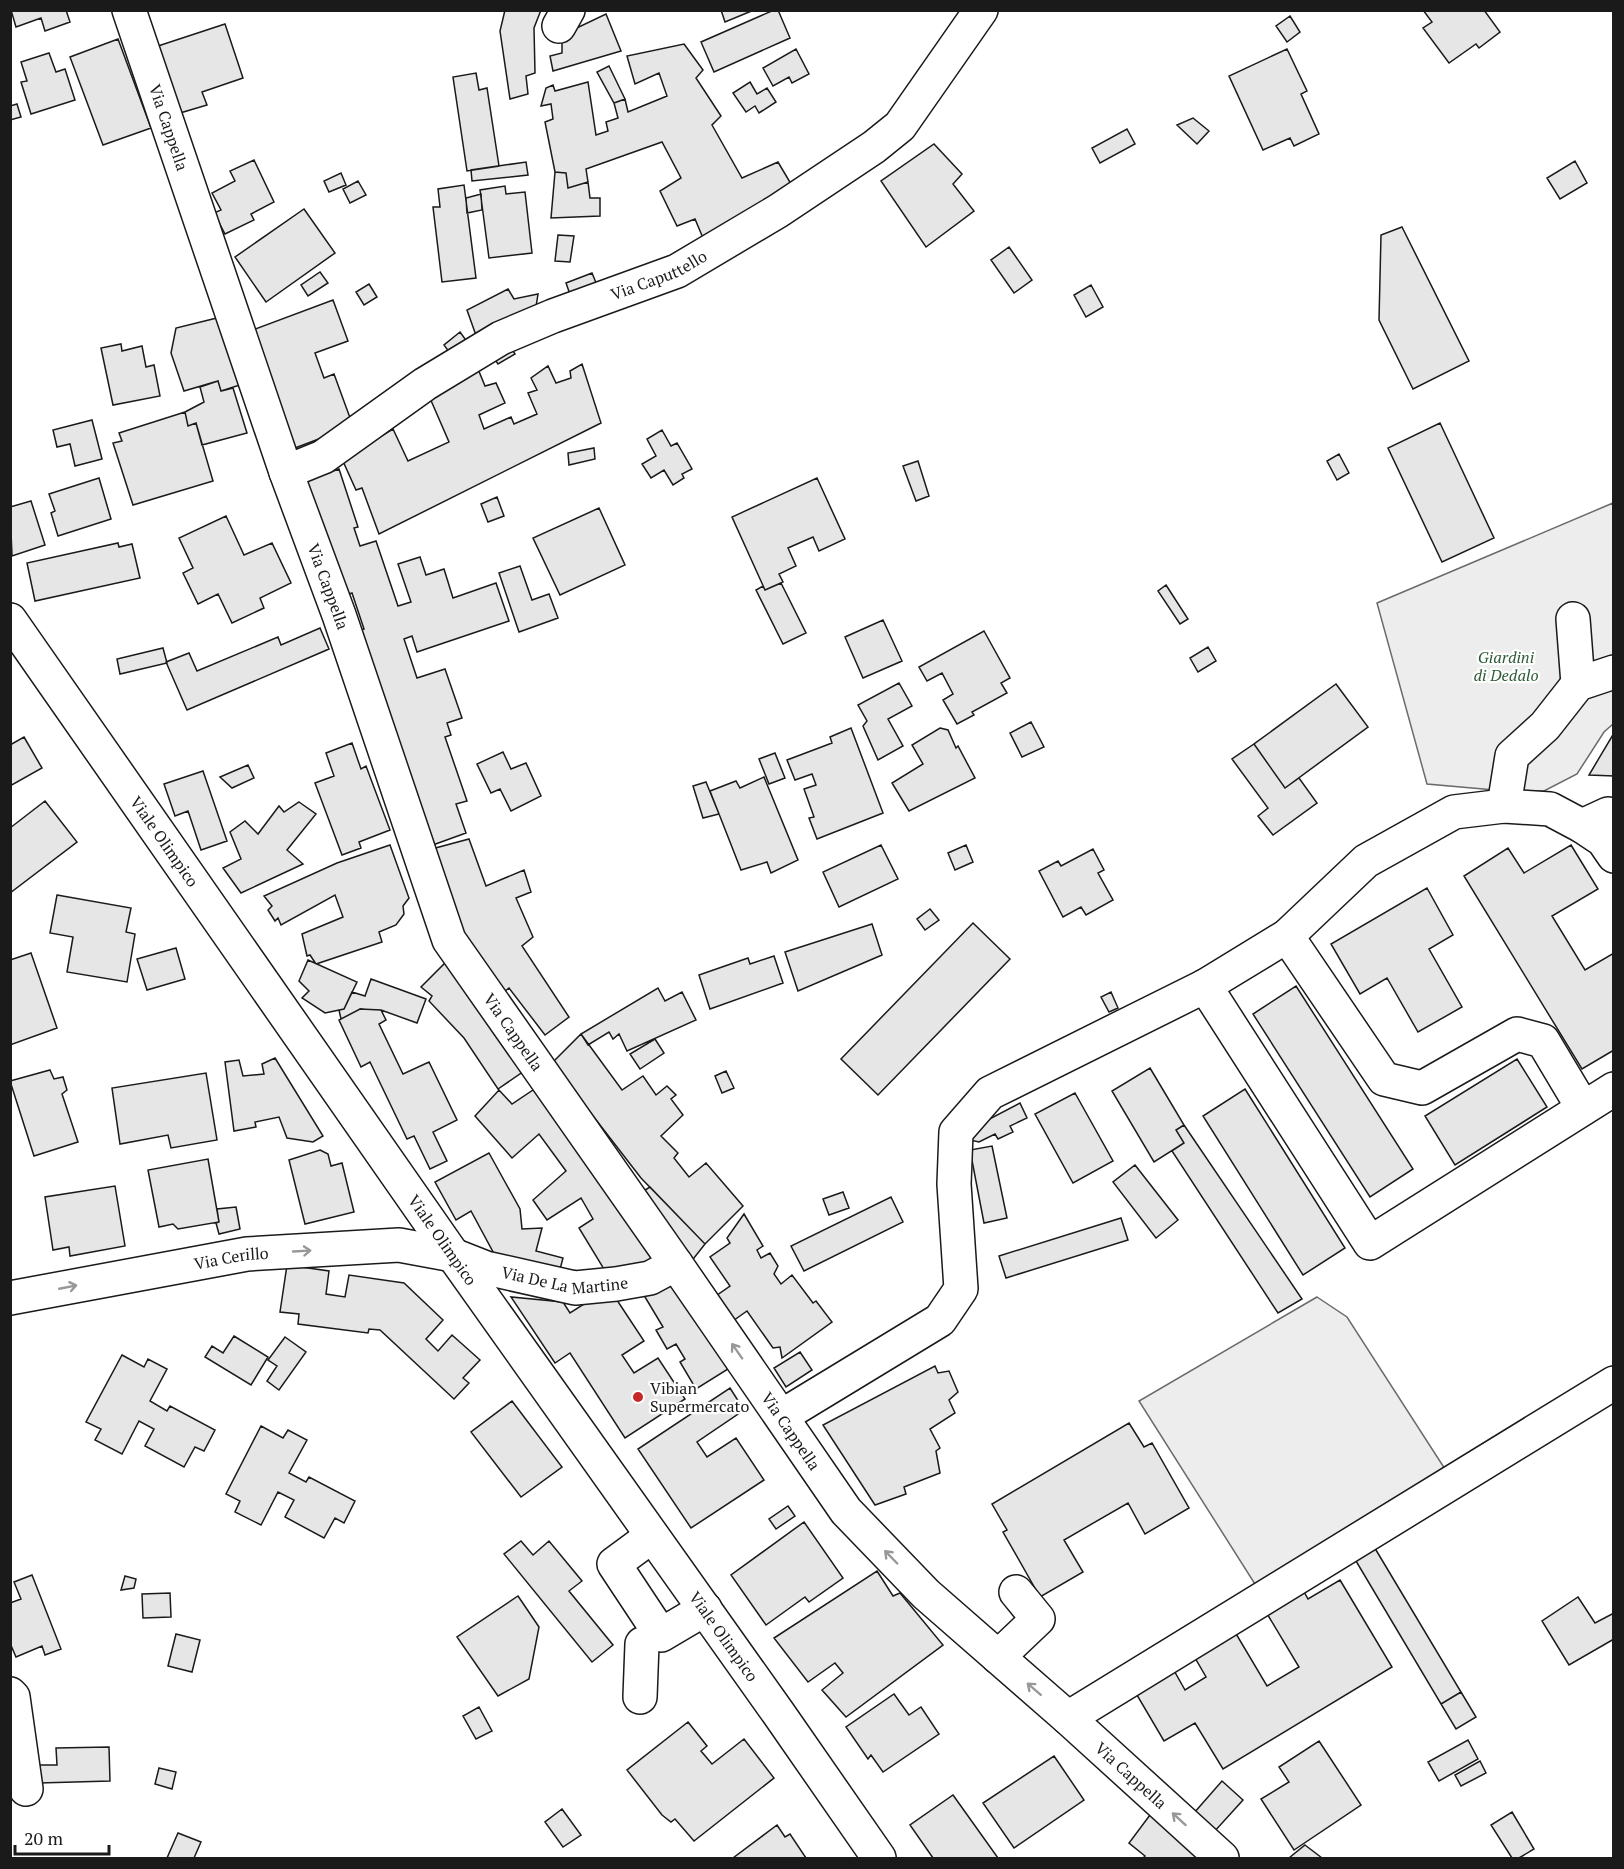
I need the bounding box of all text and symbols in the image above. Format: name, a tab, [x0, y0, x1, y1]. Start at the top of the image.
street label: Via Cappella	[144, 81, 194, 174]
street label: Via Caputtello	[607, 245, 711, 305]
street label: Via Cappella	[302, 540, 354, 632]
park label: Giardini di Dedalo	[1473, 646, 1539, 686]
street label: Viale Olimpico	[125, 792, 204, 891]
street label: Via Cappella	[479, 989, 548, 1075]
street label: Viale Olimpico	[403, 1190, 482, 1290]
street label: Via Cerillo	[192, 1242, 269, 1275]
one-way arrow	[291, 1245, 311, 1256]
street label: Via De La Martine	[499, 1261, 630, 1299]
one-way arrow	[58, 1282, 77, 1293]
one-way arrow	[731, 1343, 743, 1359]
place label: Vibian Supermercato	[650, 1377, 749, 1417]
street label: Via Cappella	[756, 1388, 826, 1474]
marker: Vibian Supermercato	[631, 1390, 645, 1404]
one-way arrow	[883, 1549, 898, 1564]
street label: Viale Olimpico	[684, 1587, 764, 1686]
one-way arrow	[1027, 1682, 1042, 1696]
street label: Via Cappella	[1090, 1737, 1172, 1814]
one-way arrow	[1172, 1812, 1187, 1826]
scale bar	[15, 1818, 110, 1856]
text: 20 m	[24, 1826, 64, 1850]

